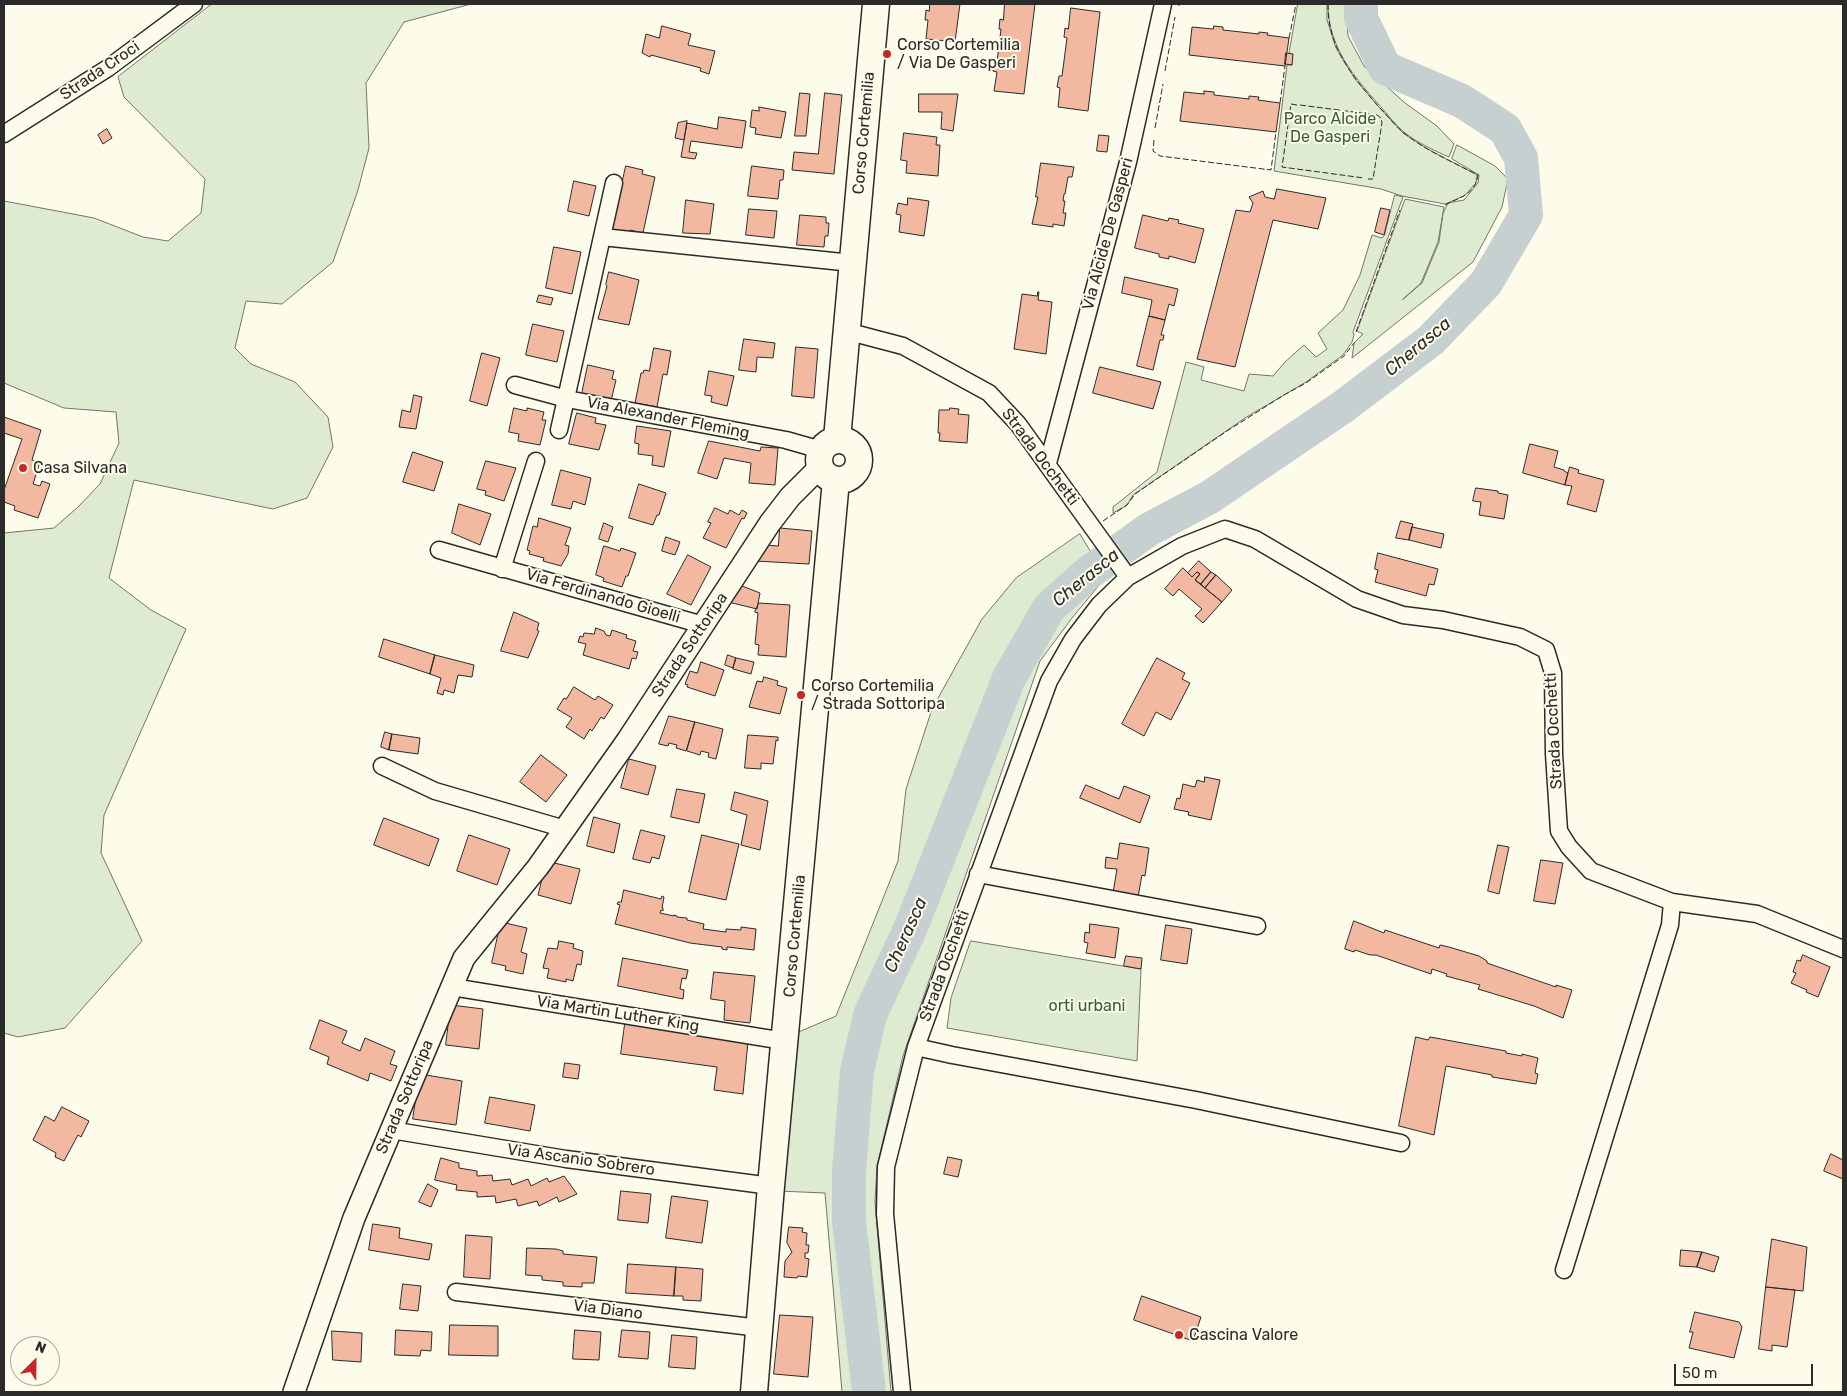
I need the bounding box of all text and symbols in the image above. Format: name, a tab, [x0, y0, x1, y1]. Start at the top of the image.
place label: Corso Cortemilia / Via De Gasperi	[897, 35, 1020, 73]
street label: Strada Croci	[57, 37, 143, 105]
marker: Corso Cortemilia / Via De Gasperi	[881, 48, 893, 60]
street label: Corso Cortemilia	[849, 71, 879, 195]
park label: Parco Alcide De Gasperi	[1284, 109, 1376, 147]
street label: Via Alcide De Gasperi	[1078, 156, 1138, 312]
water label: Cherasca	[1380, 313, 1456, 381]
street label: Via Alexander Fleming	[585, 393, 751, 443]
street label: Strada Occhetti	[997, 405, 1083, 509]
place label: Casa Silvana	[33, 458, 127, 478]
marker: Casa Silvana	[17, 462, 29, 474]
water label: Cherasca	[1048, 544, 1124, 612]
street label: Via Ferdinando Gioelli	[524, 565, 682, 627]
street label: Strada Sottoripa	[648, 589, 732, 701]
street label: Strada Occhetti	[1541, 672, 1567, 790]
place label: Corso Cortemilia / Strada Sottoripa	[811, 676, 945, 714]
marker: Corso Cortemilia / Strada Sottoripa	[795, 689, 807, 701]
street label: Corso Cortemilia	[780, 874, 810, 998]
water label: Cherasca	[880, 894, 932, 976]
street label: Strada Occhetti	[916, 908, 974, 1024]
street label: Via Martin Luther King	[535, 992, 701, 1036]
park label: orti urbani	[1049, 996, 1125, 1016]
street label: Strada Sottoripa	[372, 1037, 438, 1157]
street label: Via Ascanio Sobrero	[506, 1140, 656, 1180]
street label: Via Diano	[572, 1296, 644, 1324]
place label: Cascina Valore	[1189, 1325, 1298, 1345]
marker: Cascina Valore	[1173, 1329, 1185, 1341]
north arrow	[10, 1336, 60, 1386]
text: N	[33, 1338, 49, 1357]
scale bar	[1677, 1354, 1816, 1386]
text: 50 m	[1682, 1364, 1717, 1382]

